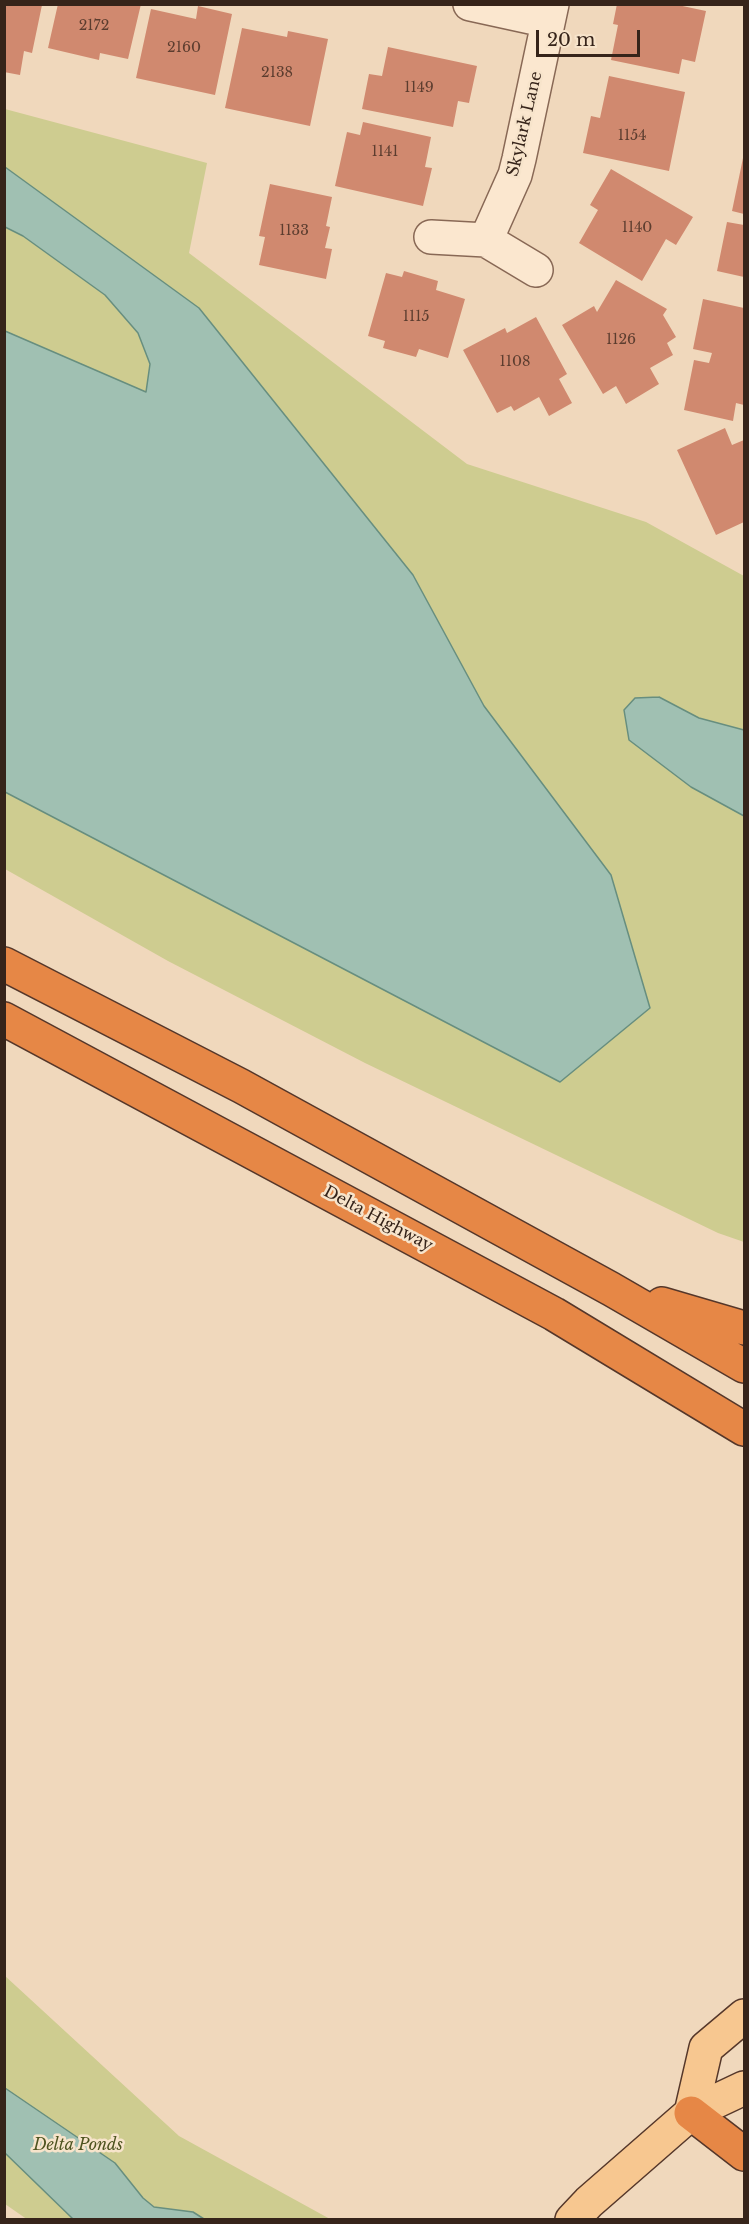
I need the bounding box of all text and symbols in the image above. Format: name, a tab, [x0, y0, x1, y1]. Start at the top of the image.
house number: 2172	[79, 18, 109, 34]
scale bar	[539, 18, 642, 56]
text: 20 m	[547, 29, 595, 51]
house number: 2160	[167, 40, 201, 56]
house number: 2138	[261, 65, 293, 81]
street label: Skylark Lane	[504, 70, 546, 178]
house number: 1149	[404, 80, 434, 96]
house number: 1154	[618, 128, 646, 144]
house number: 1141	[372, 144, 398, 160]
house number: 1140	[622, 220, 652, 236]
house number: 1133	[279, 223, 309, 239]
house number: 1115	[403, 309, 429, 325]
house number: 1126	[606, 332, 636, 348]
house number: 1108	[500, 354, 530, 370]
street label: Delta Highway	[320, 1182, 436, 1256]
park label: Delta Ponds	[33, 2135, 123, 2155]

